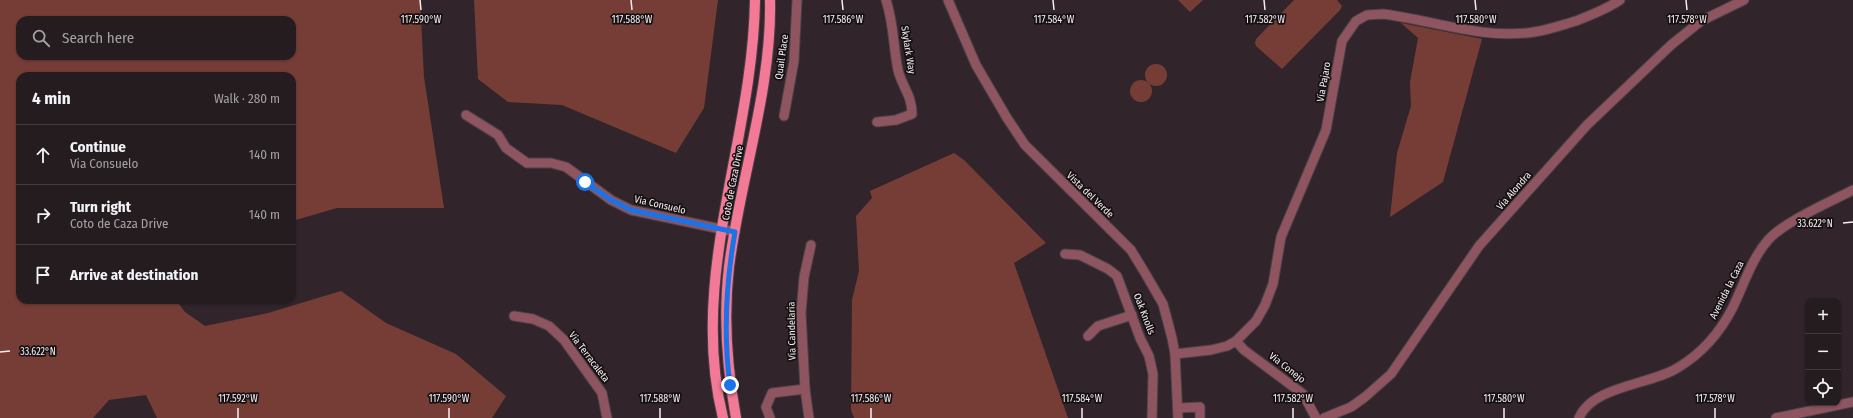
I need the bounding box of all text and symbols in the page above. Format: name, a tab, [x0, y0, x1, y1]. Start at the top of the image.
text: 117.590°W	[401, 14, 442, 26]
text: 117.588°W	[612, 14, 653, 26]
text: 117.586°W	[823, 14, 864, 26]
text: 117.584°W	[1034, 14, 1075, 26]
text: 117.582°W	[1245, 14, 1286, 26]
text: 117.580°W	[1456, 14, 1497, 26]
text: 117.578°W	[1667, 14, 1707, 26]
search box	[16, 16, 296, 60]
street label: Skylark Way	[898, 25, 918, 75]
icon: search	[30, 27, 52, 49]
text: Search here	[62, 29, 134, 47]
street label: Quail Place	[773, 34, 791, 80]
street label: Via Pajaro	[1315, 61, 1333, 103]
text: 4 min	[32, 88, 71, 109]
text: Walk · 280 m	[214, 91, 280, 106]
text: Continue	[70, 138, 126, 156]
icon: ahead	[32, 144, 54, 166]
street label: Coto de Caza Drive	[720, 145, 746, 221]
text: 140 m	[249, 147, 280, 162]
text: Via Consuelo	[70, 156, 138, 171]
street label: Via Alondra	[1494, 169, 1534, 213]
street label: Vista del Verde	[1064, 170, 1116, 221]
route start	[576, 173, 594, 191]
street label: Via Consuelo	[633, 193, 687, 217]
text: Turn right	[70, 198, 131, 216]
icon: right	[32, 204, 54, 226]
text: 140 m	[249, 207, 280, 222]
text: Coto de Caza Drive	[70, 216, 168, 231]
text: 33.622°N	[1797, 218, 1833, 230]
street label: Avenida la Caza	[1707, 259, 1747, 321]
icon: arrive	[32, 264, 54, 286]
text: Arrive at destination	[70, 266, 198, 284]
street label: Oak Knolls	[1131, 292, 1157, 336]
map controls	[1805, 298, 1841, 406]
button: +	[1805, 298, 1841, 334]
street label: Via Candelaria	[785, 301, 799, 360]
street label: Via Terracaleta	[566, 329, 612, 385]
button: −	[1805, 334, 1841, 370]
text: 33.622°N	[20, 346, 56, 358]
street label: Via Conejo	[1266, 350, 1308, 386]
button: locate	[1805, 370, 1841, 406]
route end	[721, 376, 739, 394]
text: 117.592°W	[218, 393, 258, 405]
text: 117.590°W	[429, 393, 470, 405]
text: 117.588°W	[640, 393, 681, 405]
text: 117.586°W	[851, 393, 892, 405]
text: 117.584°W	[1062, 393, 1103, 405]
text: 117.582°W	[1273, 393, 1314, 405]
text: 117.580°W	[1484, 393, 1525, 405]
text: 117.578°W	[1695, 393, 1735, 405]

